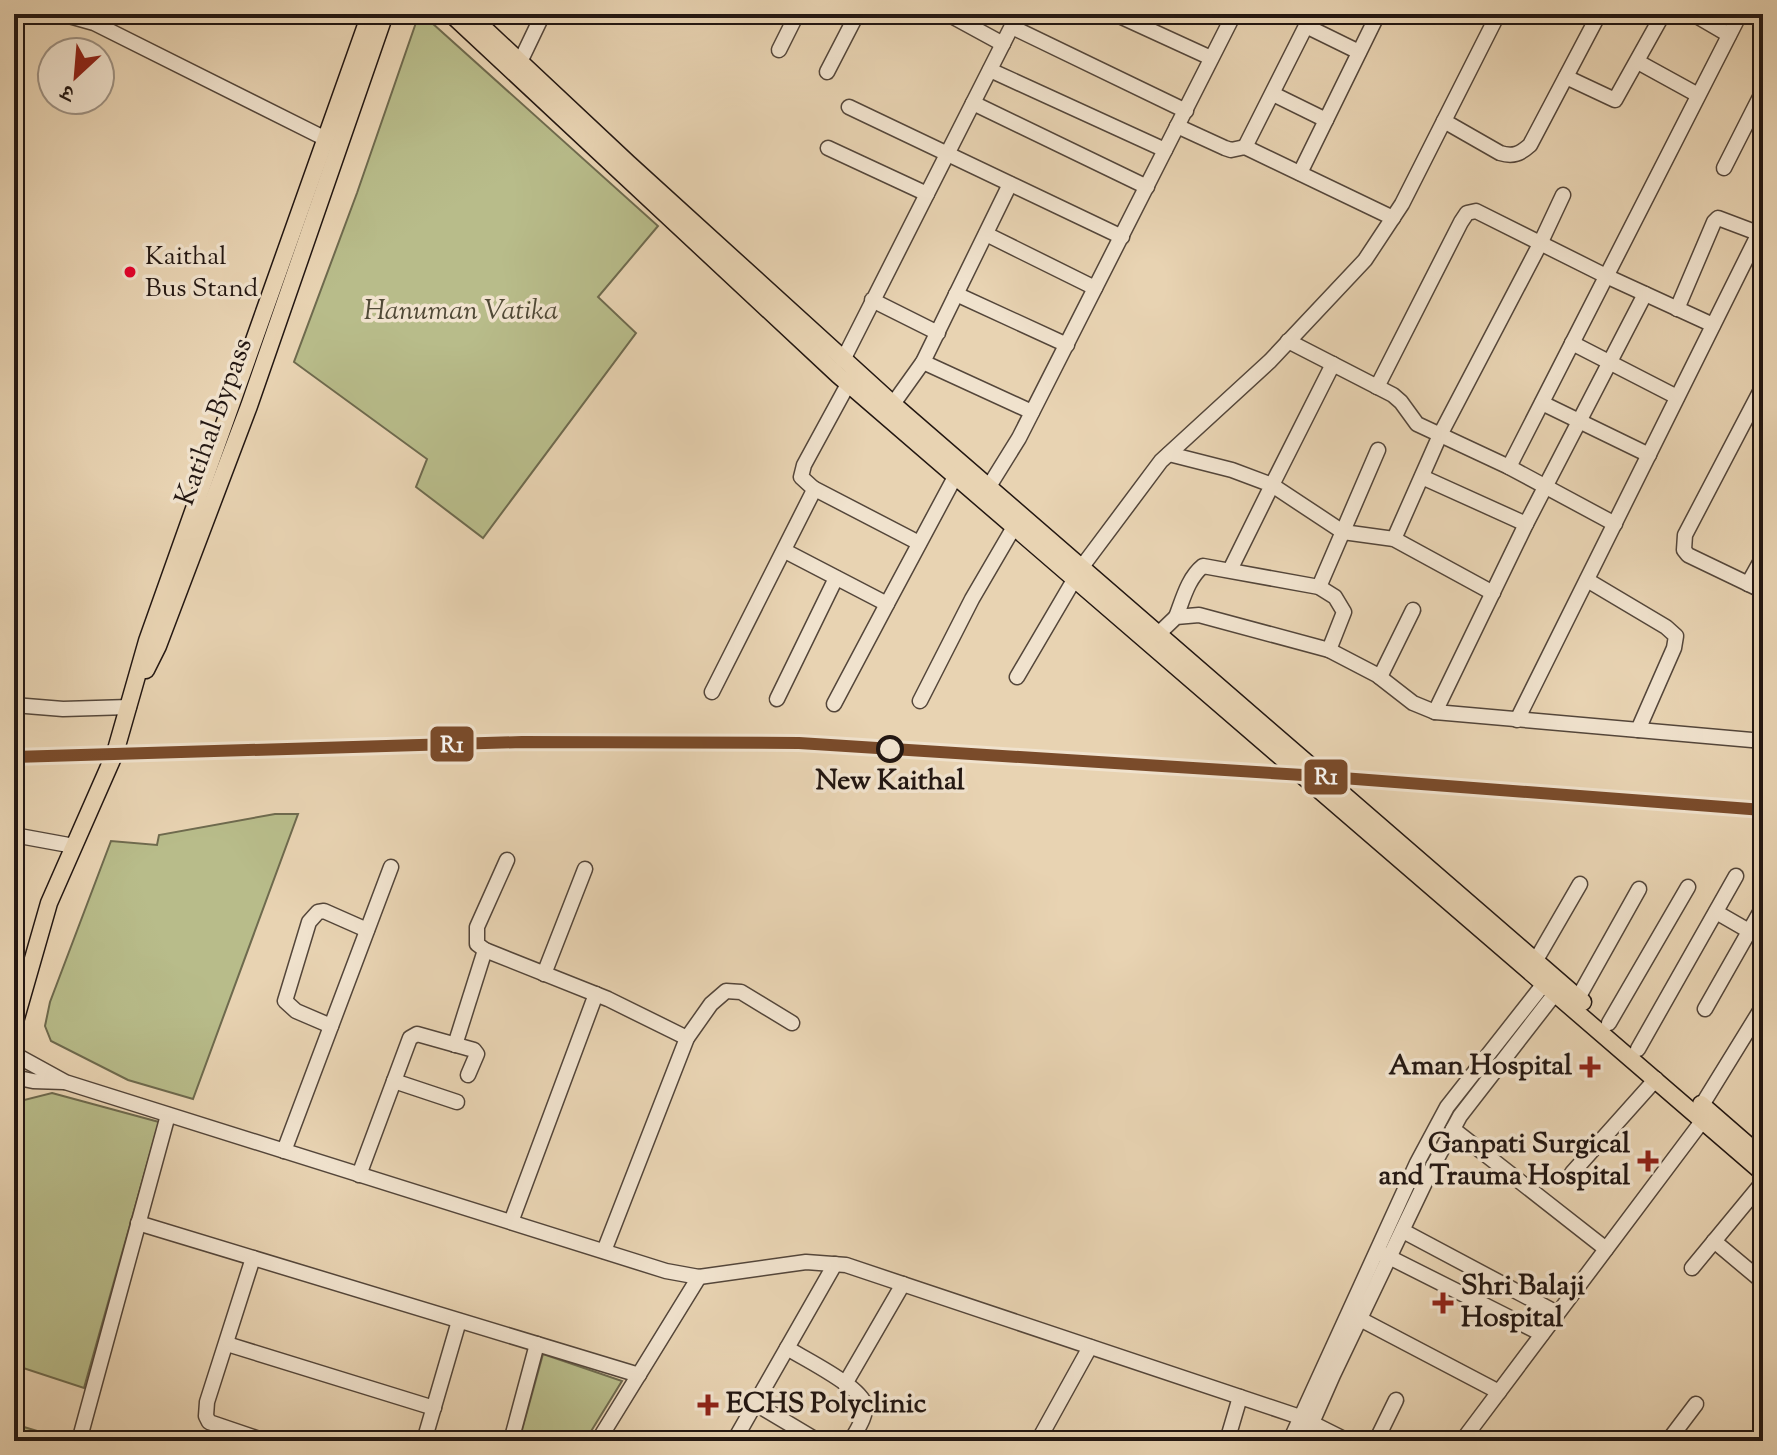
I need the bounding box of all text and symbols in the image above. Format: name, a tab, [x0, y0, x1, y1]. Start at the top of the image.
north arrow	[36, 36, 116, 116]
text: उ	[55, 74, 82, 109]
place label: Kaithal Bus Stand	[145, 239, 259, 308]
marker: Kaithal Bus Stand	[122, 264, 138, 280]
park label: Hanuman Vatika	[364, 292, 558, 332]
street label: Katihal Bypass	[166, 333, 264, 511]
line badge: R1	[429, 725, 475, 763]
text: R1	[440, 731, 464, 763]
marker: New Kaithal	[877, 736, 903, 762]
line badge: R1	[1303, 758, 1349, 796]
place label: New Kaithal	[815, 762, 965, 802]
text: R1	[1314, 763, 1338, 795]
place label: Aman Hospital	[1389, 1047, 1572, 1087]
marker: Aman Hospital	[1579, 1056, 1601, 1078]
place label: Ganpati Surgical and Trauma Hospital	[1379, 1125, 1630, 1197]
marker: Ganpati Surgical and Trauma Hospital	[1637, 1150, 1659, 1172]
place label: Shri Balaji Hospital	[1461, 1267, 1585, 1339]
marker: Shri Balaji Hospital	[1432, 1292, 1454, 1314]
place label: ECHS Polyclinic	[726, 1385, 927, 1425]
marker: ECHS Polyclinic	[697, 1394, 719, 1416]

